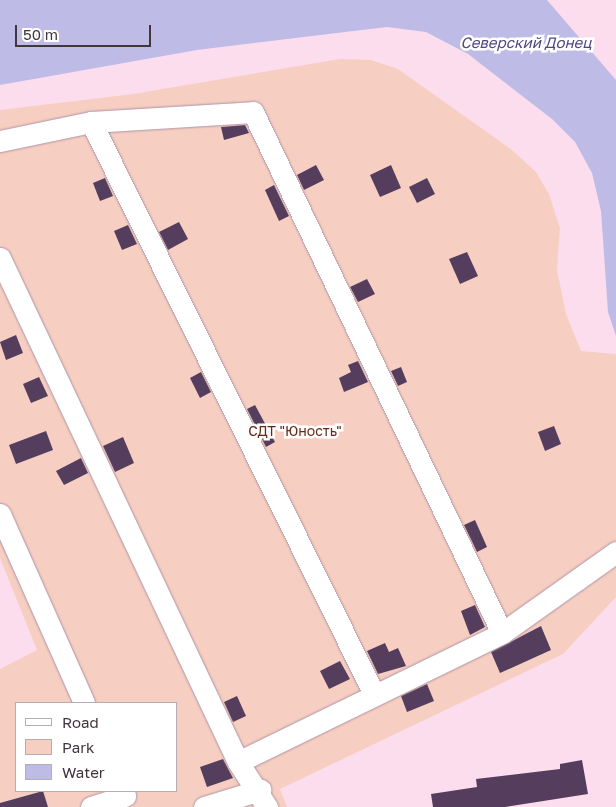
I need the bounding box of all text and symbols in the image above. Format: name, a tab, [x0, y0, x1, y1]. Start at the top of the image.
scale bar	[18, 15, 154, 47]
text: 50 m	[23, 25, 58, 43]
water label: Северский Донец	[460, 34, 592, 52]
park label: СДТ "Юность"	[248, 423, 342, 439]
legend	[15, 702, 178, 792]
text: Road	[62, 713, 99, 731]
text: Park	[62, 738, 94, 756]
text: Water	[62, 763, 105, 781]

